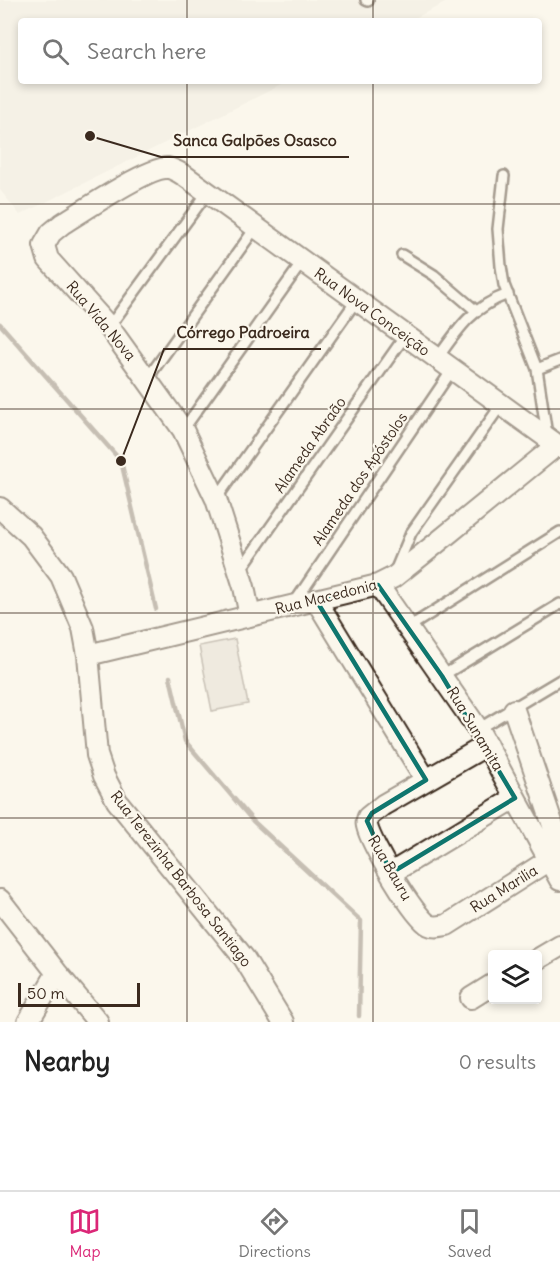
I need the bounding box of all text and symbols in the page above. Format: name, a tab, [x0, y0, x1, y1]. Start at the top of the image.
search box	[18, 18, 542, 84]
icon: search	[39, 35, 72, 68]
text: Search here	[87, 37, 206, 65]
callout: Sanca Galpões Osasco	[161, 123, 349, 157]
text: Sanca Galpões Osasco	[173, 130, 337, 151]
street label: Rua Nova Conceição	[311, 263, 434, 360]
street label: Rua Vida Nova	[62, 277, 141, 365]
callout: Córrego Padroeira	[164, 315, 321, 349]
text: Córrego Padroeira	[176, 322, 310, 343]
street label: Alameda Abraão	[269, 393, 350, 496]
street label: Alameda dos Apóstolos	[308, 408, 411, 549]
street label: Rua Macedonia	[273, 575, 379, 618]
street label: Rua Sunamita	[443, 683, 508, 775]
street label: Rua Terezinha Barbosa Santiago	[107, 787, 256, 971]
street label: Rua Bauru	[364, 832, 417, 904]
street label: Rua Marilia	[467, 860, 541, 917]
map controls	[488, 950, 542, 1004]
button: layers	[488, 950, 542, 1004]
scale bar	[18, 980, 140, 1008]
text: 50 m	[27, 983, 65, 1003]
text: Nearby	[24, 1045, 110, 1078]
text: 0 results	[459, 1049, 536, 1074]
tab: Map	[68, 1205, 101, 1261]
tab: Directions	[238, 1205, 311, 1261]
tab: Saved	[448, 1205, 492, 1261]

